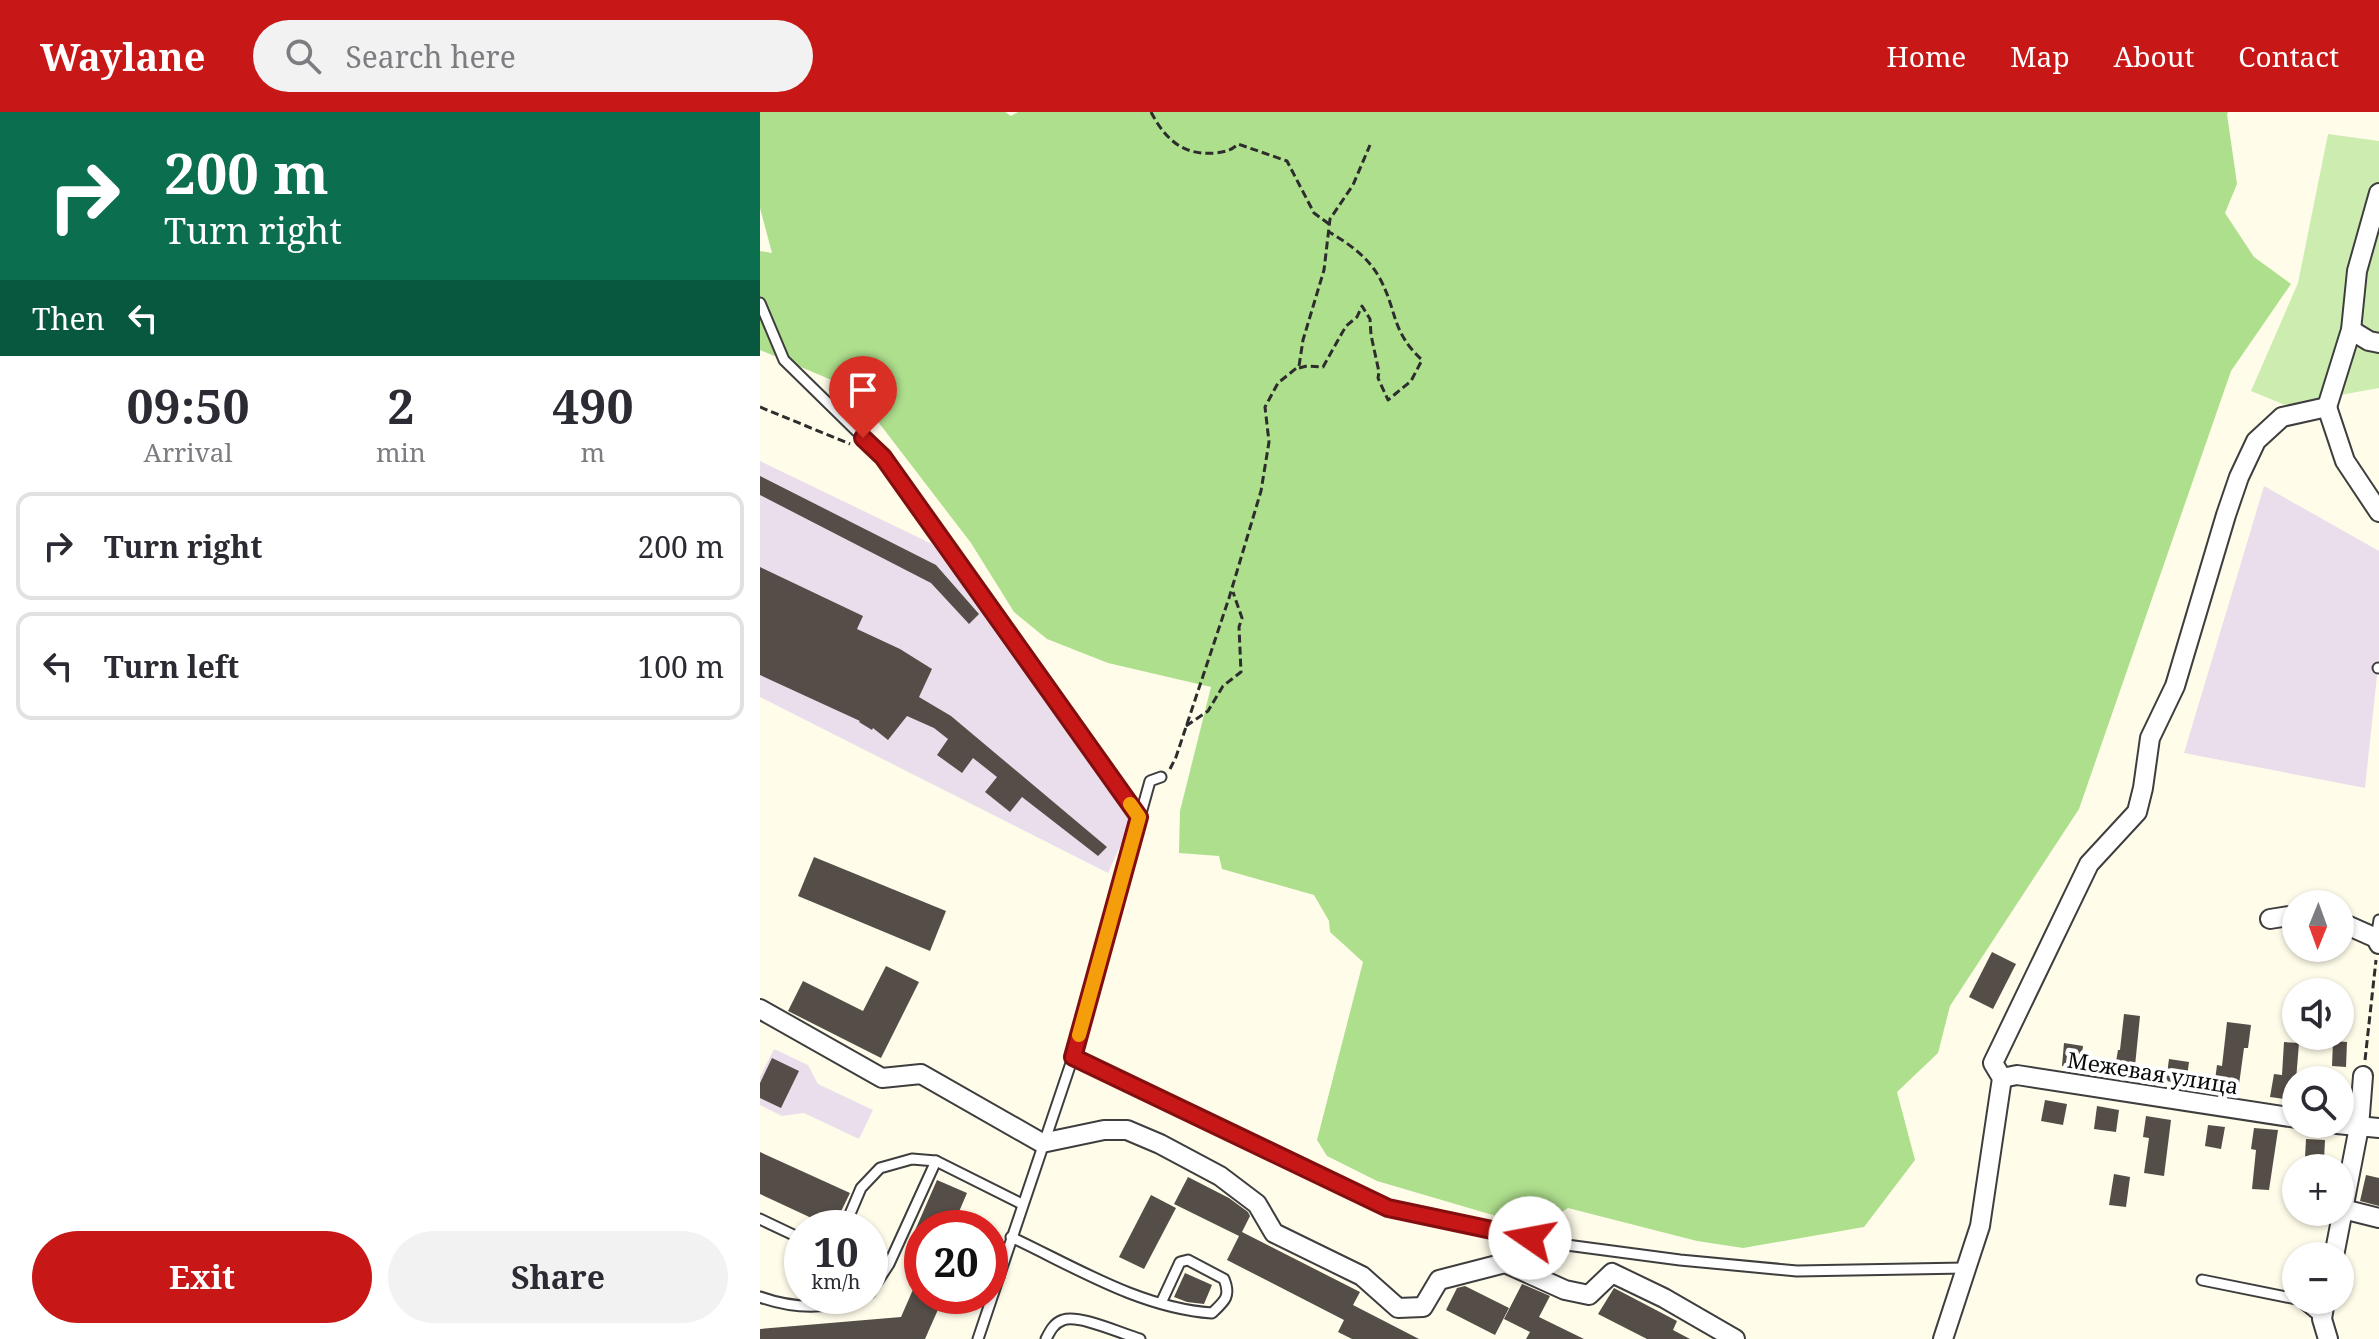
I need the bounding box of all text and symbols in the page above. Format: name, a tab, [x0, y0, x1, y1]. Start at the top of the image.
search box	[253, 20, 813, 92]
text: Waylane	[40, 30, 205, 82]
icon: search	[281, 34, 325, 78]
text: Search here	[345, 36, 516, 77]
text: Home	[1887, 37, 1966, 75]
text: Map	[2010, 37, 2070, 75]
text: About	[2114, 37, 2194, 75]
text: Contact	[2238, 37, 2339, 75]
text: 200 m	[164, 134, 329, 210]
icon: right	[32, 144, 136, 248]
text: Turn right	[164, 206, 342, 255]
icon: left	[121, 296, 165, 340]
text: Then	[32, 298, 105, 339]
pin	[829, 356, 897, 438]
icon: arrive	[841, 368, 885, 412]
text: 09:50	[126, 373, 250, 438]
text: 2	[387, 373, 414, 438]
text: 490	[552, 373, 634, 438]
text: Arrival	[144, 434, 232, 470]
text: min	[376, 434, 426, 470]
text: m	[581, 434, 605, 470]
icon: right	[36, 524, 80, 568]
text: Turn right	[104, 526, 262, 567]
text: 200 m	[638, 526, 724, 567]
icon: left	[36, 644, 80, 688]
text: Turn left	[104, 646, 239, 687]
text: 100 m	[638, 646, 724, 687]
north arrow	[2282, 890, 2354, 962]
map controls	[2282, 890, 2354, 1314]
button: sound	[2282, 978, 2354, 1050]
street label: Межевая улица	[2065, 1044, 2241, 1100]
button: search	[2282, 1066, 2354, 1138]
button: +	[2282, 1154, 2354, 1226]
position arrow	[1488, 1196, 1572, 1280]
speed limit sign: 20	[904, 1210, 1008, 1314]
text: 10	[813, 1224, 859, 1279]
button: Exit	[32, 1231, 372, 1323]
button: Share	[388, 1231, 728, 1323]
button: −	[2282, 1242, 2354, 1314]
text: km/h	[811, 1268, 861, 1295]

